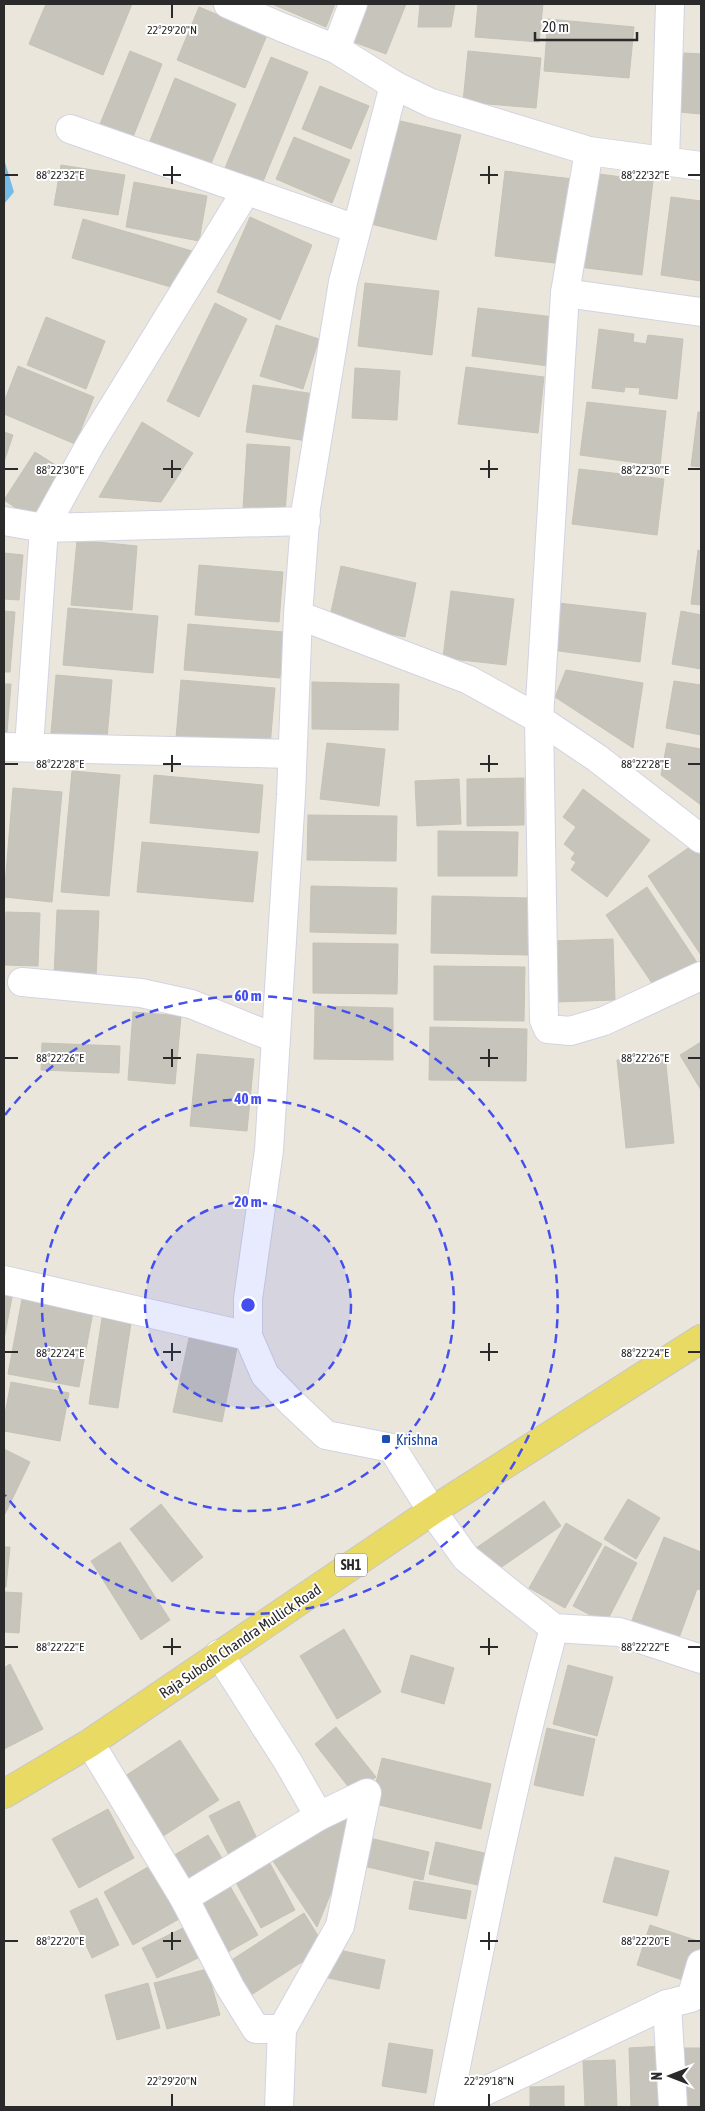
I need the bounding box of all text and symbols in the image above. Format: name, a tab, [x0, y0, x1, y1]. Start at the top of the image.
scale bar	[535, 10, 638, 42]
text: 20 m	[542, 18, 569, 35]
text: 22°29'20"N	[147, 23, 197, 37]
text: 88°22'32"E	[36, 168, 84, 182]
text: 88°22'32"E	[621, 168, 669, 182]
text: 88°22'30"E	[36, 463, 84, 477]
text: 88°22'30"E	[621, 463, 669, 477]
text: 88°22'28"E	[36, 757, 84, 771]
text: 88°22'28"E	[621, 757, 669, 771]
text: 60 m	[235, 987, 262, 1004]
text: 88°22'26"E	[36, 1051, 84, 1065]
text: 88°22'26"E	[621, 1051, 669, 1065]
text: 40 m	[234, 1090, 262, 1107]
text: 20 m	[235, 1193, 262, 1210]
centre of rings	[239, 1296, 257, 1314]
text: 88°22'24"E	[36, 1346, 84, 1360]
text: 88°22'24"E	[621, 1346, 669, 1360]
place label: Krishna	[396, 1431, 438, 1448]
marker: Krishna	[380, 1433, 392, 1445]
road number: SH1	[335, 1554, 367, 1576]
street label: Raja Subodh Chandra Mullick Road	[156, 1580, 324, 1702]
text: 88°22'22"E	[36, 1640, 84, 1654]
text: 88°22'22"E	[621, 1640, 669, 1654]
text: 88°22'20"E	[36, 1934, 84, 1948]
text: 88°22'20"E	[621, 1934, 669, 1948]
north arrow	[645, 2051, 695, 2101]
text: N	[649, 2072, 665, 2080]
text: 22°29'20"N	[147, 2074, 197, 2088]
text: 22°29'18"N	[464, 2074, 514, 2088]

